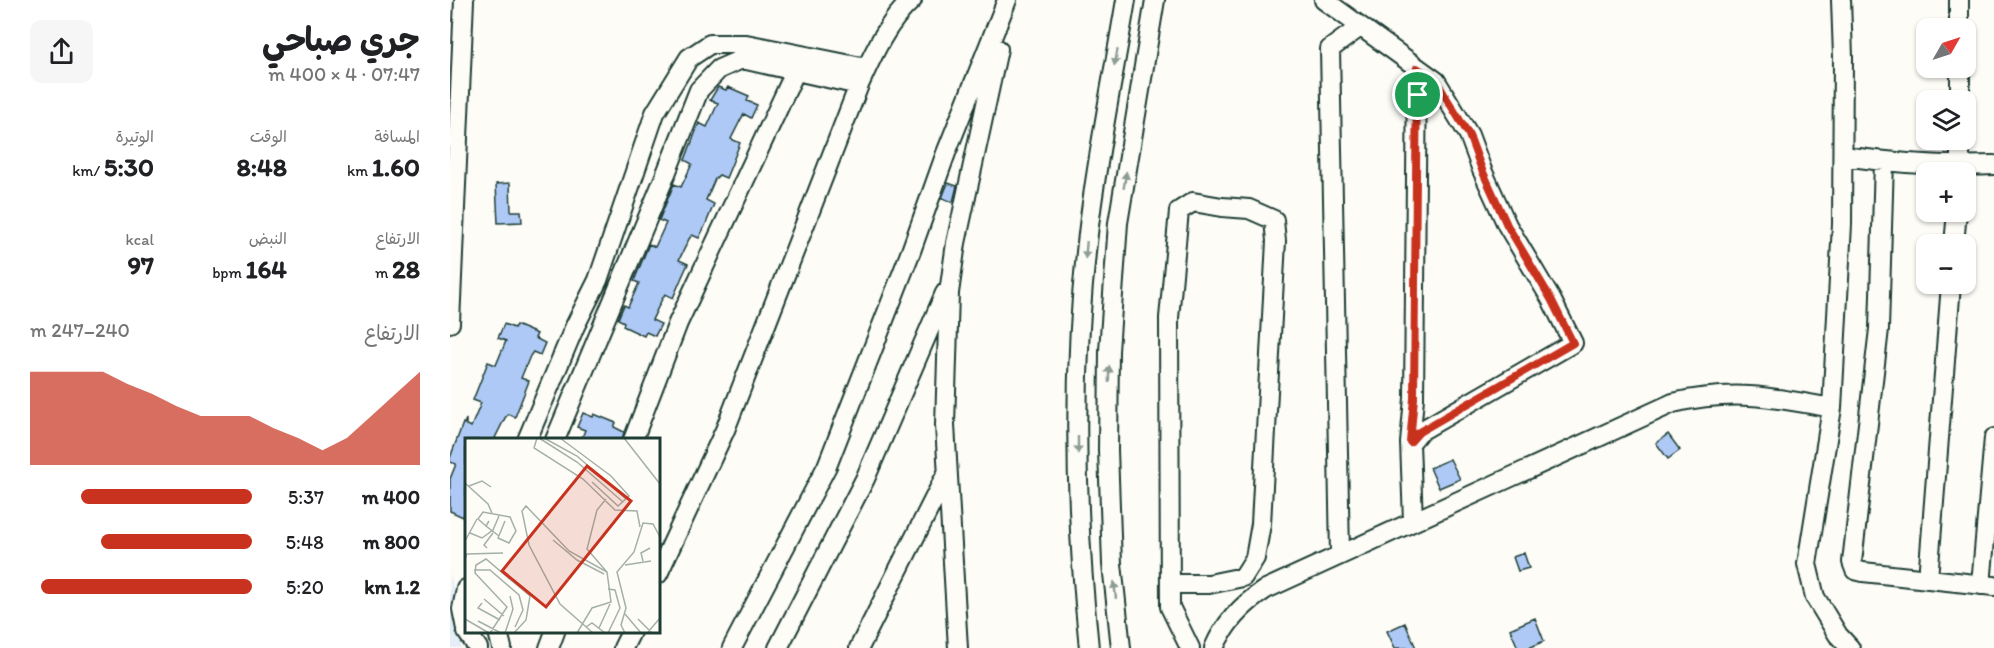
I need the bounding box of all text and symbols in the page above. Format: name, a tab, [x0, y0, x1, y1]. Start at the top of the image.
north arrow	[1916, 18, 1976, 78]
map controls	[1916, 18, 1976, 294]
button: share	[30, 20, 93, 83]
text: جري صباحي	[262, 20, 420, 59]
one-way arrow	[1111, 48, 1120, 67]
text: 07:47 · 4 × 400 m	[268, 62, 420, 86]
pin	[1392, 69, 1443, 120]
icon: arrive	[1401, 78, 1434, 111]
button: layers	[1916, 90, 1976, 150]
text: الوتيرة	[115, 127, 154, 146]
text: الوقت	[250, 127, 287, 146]
text: المسافة	[374, 127, 420, 146]
text: 5:30	[104, 151, 154, 183]
text: 8:48	[237, 151, 287, 183]
text: 1.60	[372, 151, 420, 183]
text: /km	[72, 161, 104, 180]
text: km	[347, 161, 372, 180]
button: +	[1916, 162, 1976, 222]
one-way arrow	[1121, 170, 1130, 189]
text: النبض	[249, 229, 287, 248]
text: الارتفاع	[375, 229, 420, 248]
text: kcal	[126, 230, 154, 249]
button: −	[1916, 234, 1976, 294]
one-way arrow	[1081, 241, 1091, 260]
text: 97	[128, 249, 154, 281]
text: 164	[246, 253, 287, 285]
text: 28	[392, 253, 420, 285]
text: bpm	[212, 263, 246, 282]
text: m	[375, 263, 392, 282]
text: 240–247 m	[30, 318, 130, 342]
text: الارتفاع	[364, 321, 420, 345]
one-way arrow	[1104, 365, 1114, 384]
one-way arrow	[1073, 435, 1083, 454]
inset map	[465, 438, 660, 633]
text: 5:37	[288, 485, 324, 509]
text: 400 m	[362, 485, 420, 509]
text: 5:48	[286, 530, 324, 554]
text: 800 m	[363, 530, 420, 554]
text: 5:20	[286, 575, 324, 599]
text: 1.2 km	[364, 575, 420, 599]
one-way arrow	[1110, 580, 1120, 599]

